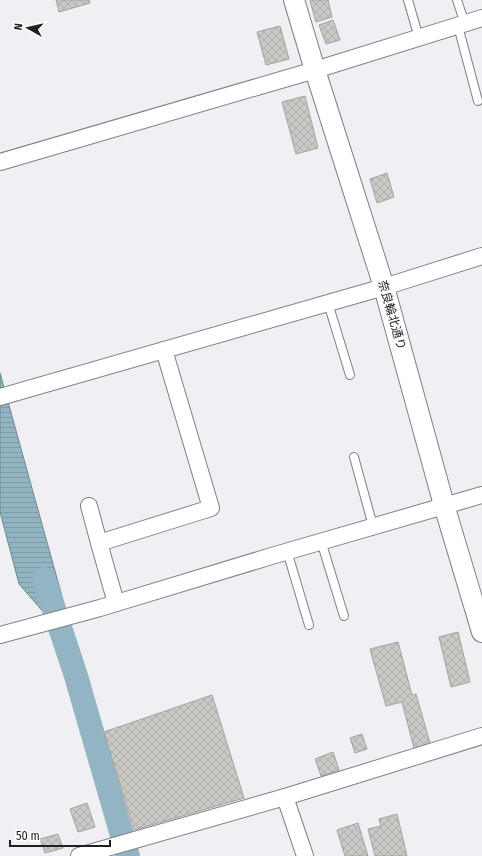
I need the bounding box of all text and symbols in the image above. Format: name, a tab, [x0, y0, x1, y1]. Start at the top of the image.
north arrow	[8, 8, 48, 48]
text: N	[12, 23, 25, 31]
street label: 奈良輪北通り	[375, 278, 409, 352]
scale bar	[10, 822, 110, 848]
text: 50 m	[16, 829, 40, 843]

